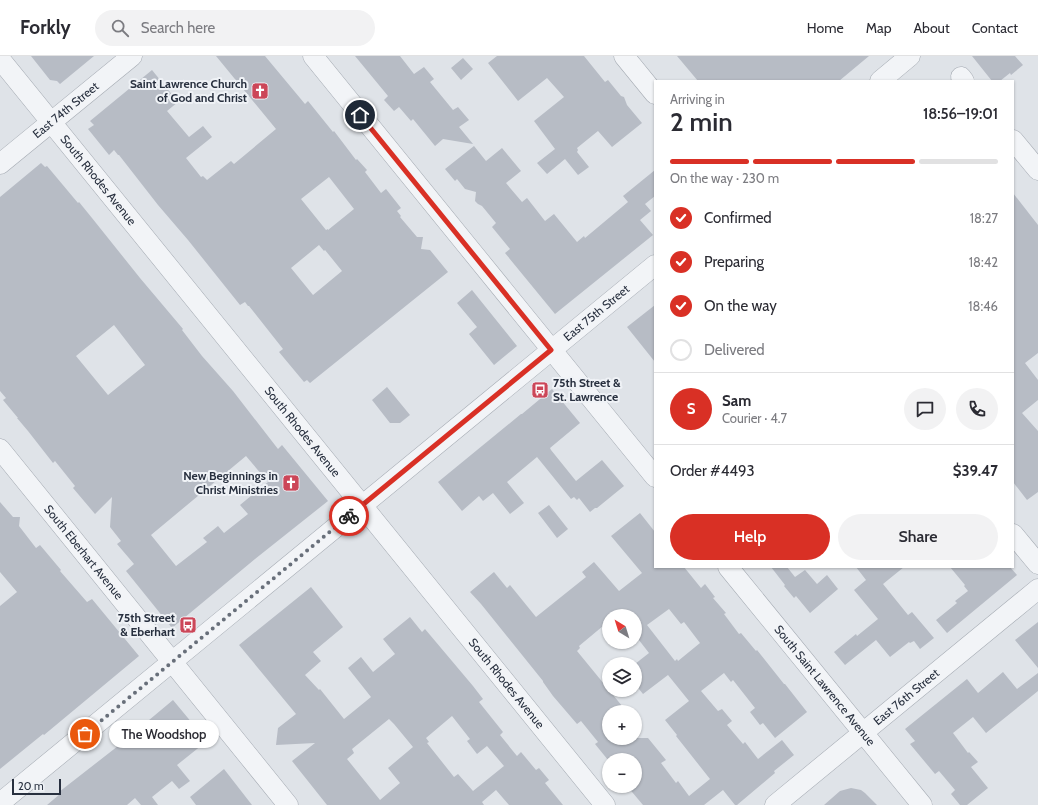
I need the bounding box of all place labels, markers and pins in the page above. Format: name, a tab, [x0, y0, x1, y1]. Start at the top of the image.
place label: Saint Lawrence Church of God and Christ	[130, 76, 247, 105]
church icon: Saint Lawrence Church of God and Christ	[250, 81, 270, 101]
pin	[343, 98, 377, 132]
place label: 75th Street & St. Lawrence	[553, 375, 621, 404]
bus stop icon: 75th Street & St. Lawrence	[530, 380, 550, 400]
place label: New Beginnings in Christ Ministries	[183, 468, 278, 497]
church icon: New Beginnings in Christ Ministries	[281, 473, 301, 493]
place label: 75th Street & Eberhart	[118, 610, 175, 639]
bus stop icon: 75th Street & Eberhart	[178, 615, 198, 635]
pin	[68, 717, 102, 751]
callout: The Woodshop	[109, 720, 219, 748]

